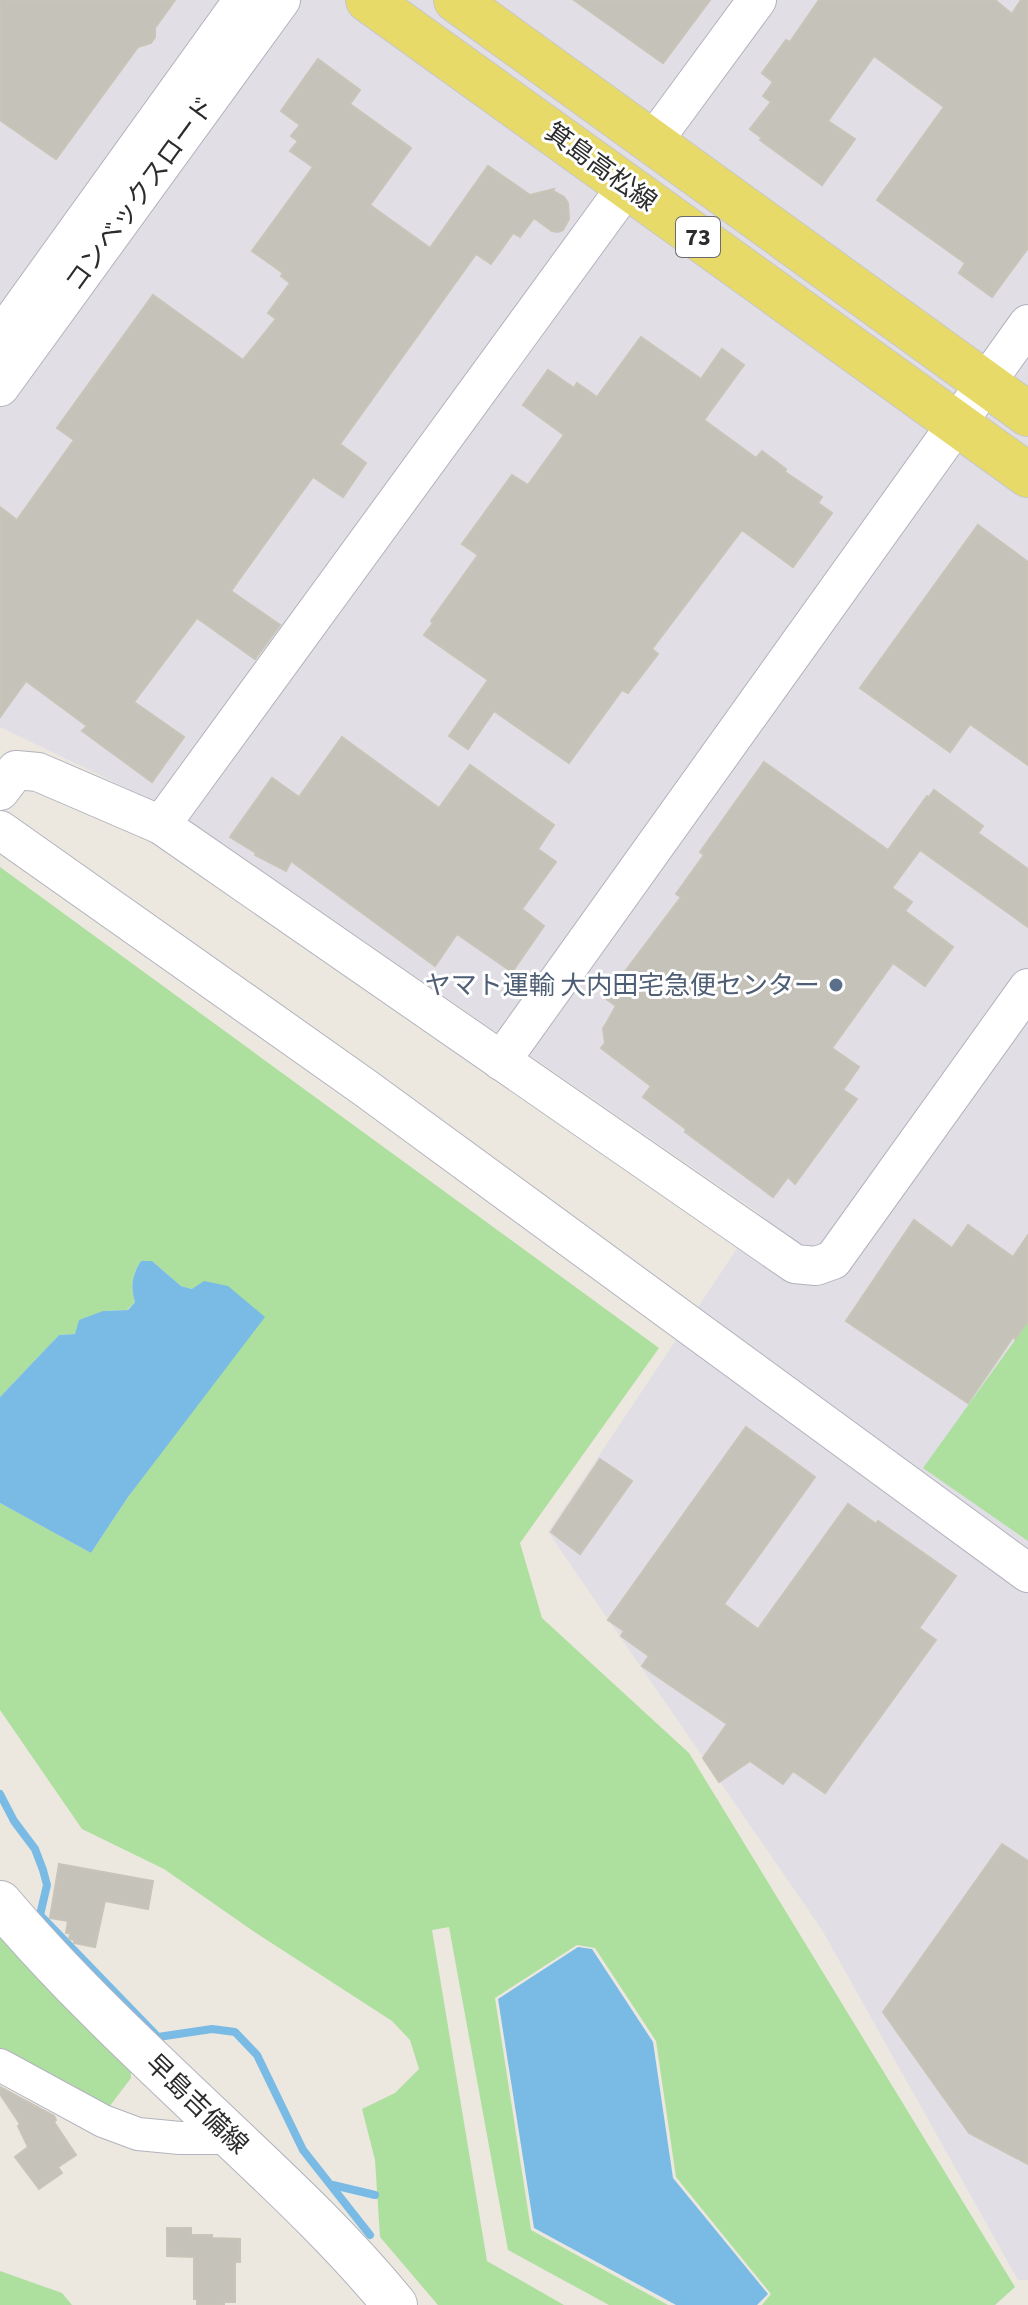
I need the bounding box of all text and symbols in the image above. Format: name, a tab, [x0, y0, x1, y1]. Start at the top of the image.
street label: コンベックスロード	[56, 89, 224, 299]
street label: 箕島高松線	[538, 114, 664, 220]
road number: 73	[676, 217, 720, 257]
place label: ヤマト運輸 大内田宅急便センター	[425, 967, 820, 1004]
marker: ヤマト運輸 大内田宅急便センター	[827, 976, 845, 994]
street label: 早島吉備線	[137, 2046, 257, 2162]

